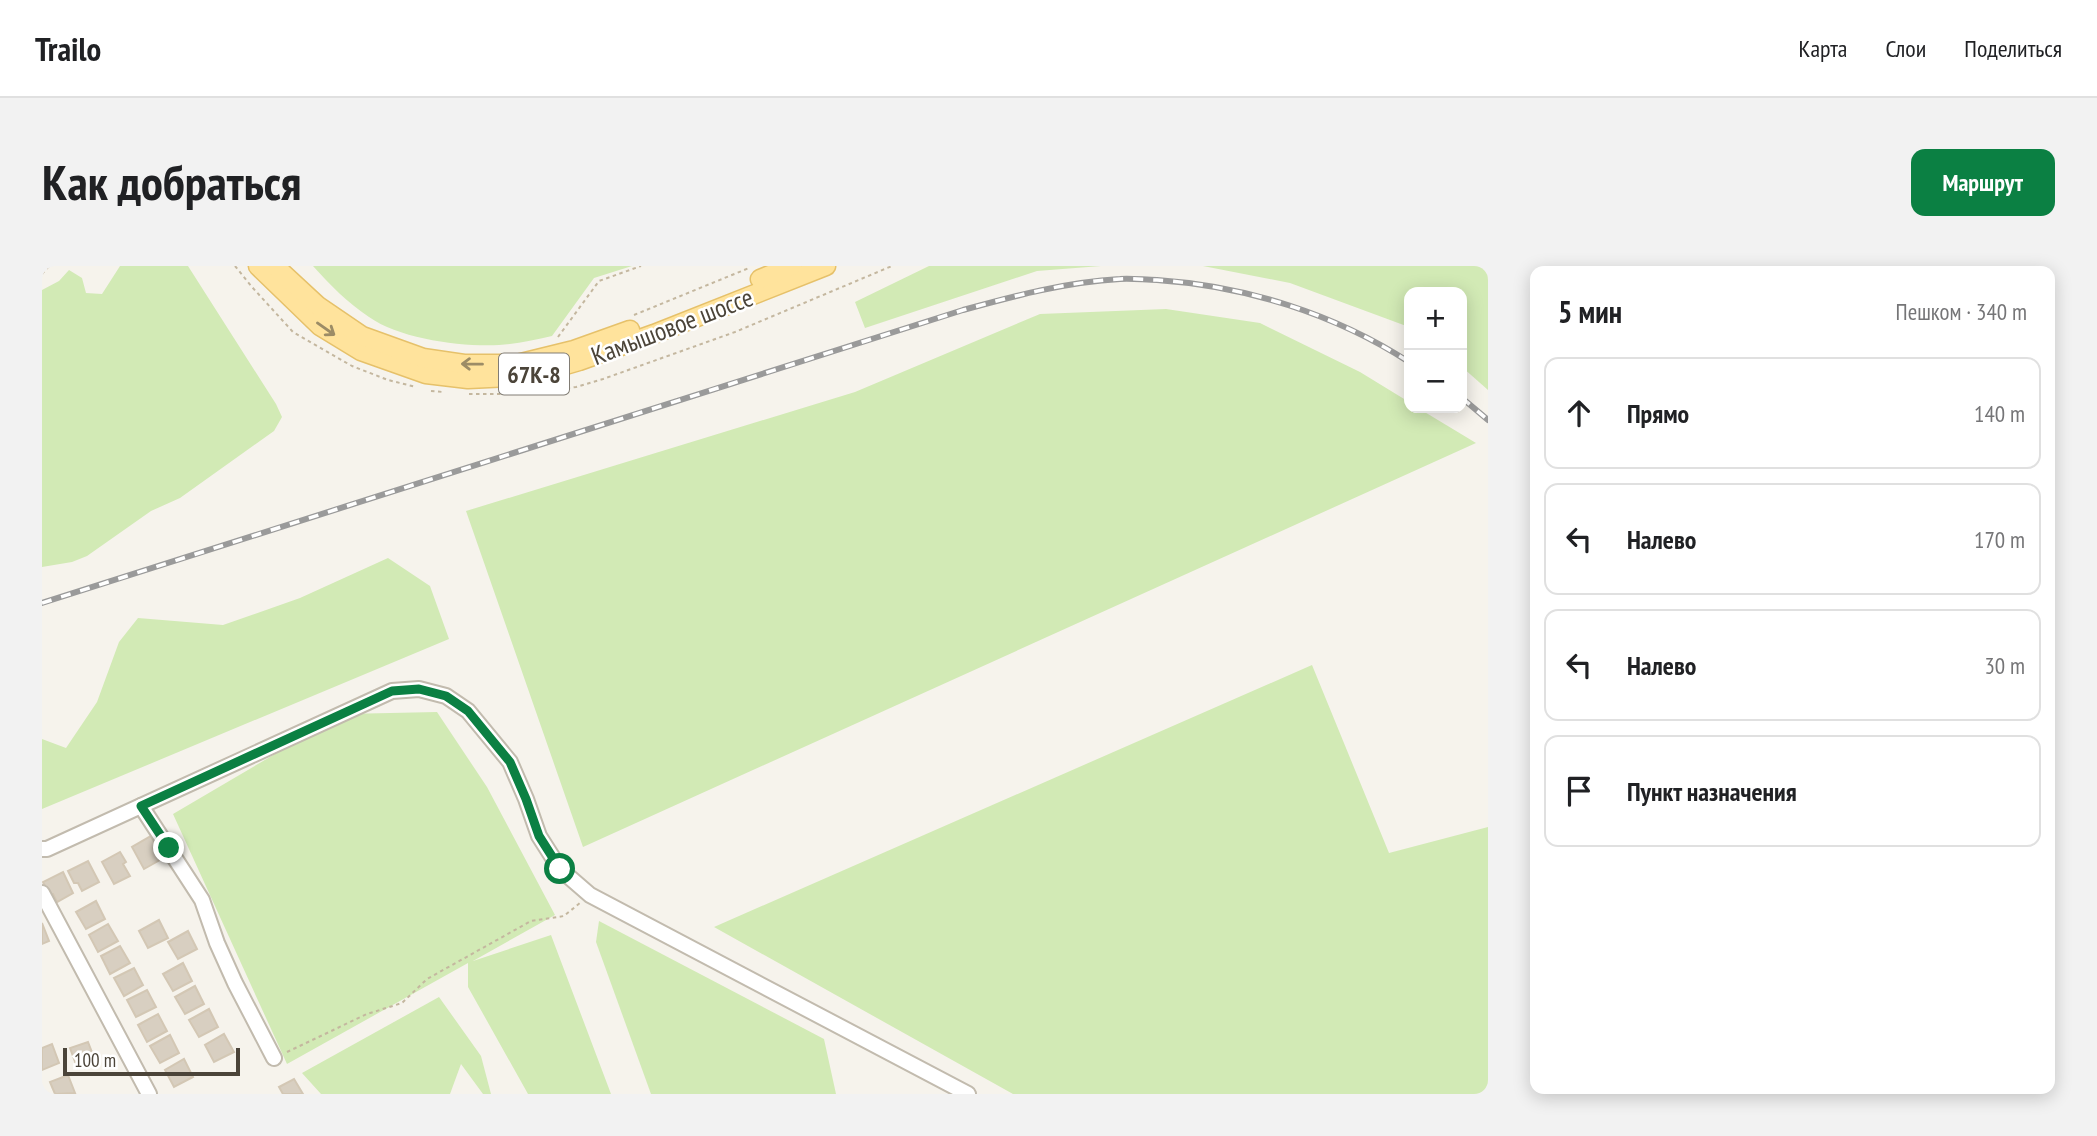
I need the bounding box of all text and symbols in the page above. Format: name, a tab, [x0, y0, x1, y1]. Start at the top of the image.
text: Trailo	[35, 27, 101, 70]
text: Карта	[1799, 33, 1847, 64]
text: Слои	[1885, 33, 1926, 64]
text: Поделиться	[1964, 33, 2062, 64]
button: Маршрут	[1911, 149, 2055, 216]
text: Как добраться	[42, 150, 301, 214]
street label: Камышовое шоссе	[587, 280, 757, 372]
map controls	[1404, 287, 1467, 413]
button: +	[1404, 287, 1467, 350]
text: 5 мин	[1558, 292, 1622, 331]
text: Пешком · 340 m	[1896, 297, 2027, 326]
one-way arrow	[316, 322, 335, 336]
button: −	[1404, 350, 1467, 413]
road number: 67К-8	[499, 354, 569, 394]
one-way arrow	[461, 357, 484, 370]
icon: ahead	[1560, 394, 1598, 432]
text: Прямо	[1627, 397, 1689, 430]
text: 140 m	[1974, 399, 2025, 428]
icon: left	[1560, 520, 1598, 558]
text: Налево	[1627, 523, 1696, 556]
text: 170 m	[1974, 525, 2025, 554]
icon: left	[1560, 646, 1598, 684]
text: Налево	[1627, 649, 1696, 682]
text: 30 m	[1984, 651, 2025, 680]
icon: arrive	[1560, 772, 1598, 810]
text: Пункт назначения	[1627, 775, 1797, 808]
route end	[153, 832, 184, 863]
route start	[544, 853, 575, 884]
scale bar	[63, 1045, 240, 1077]
text: 100 m	[74, 1048, 116, 1072]

